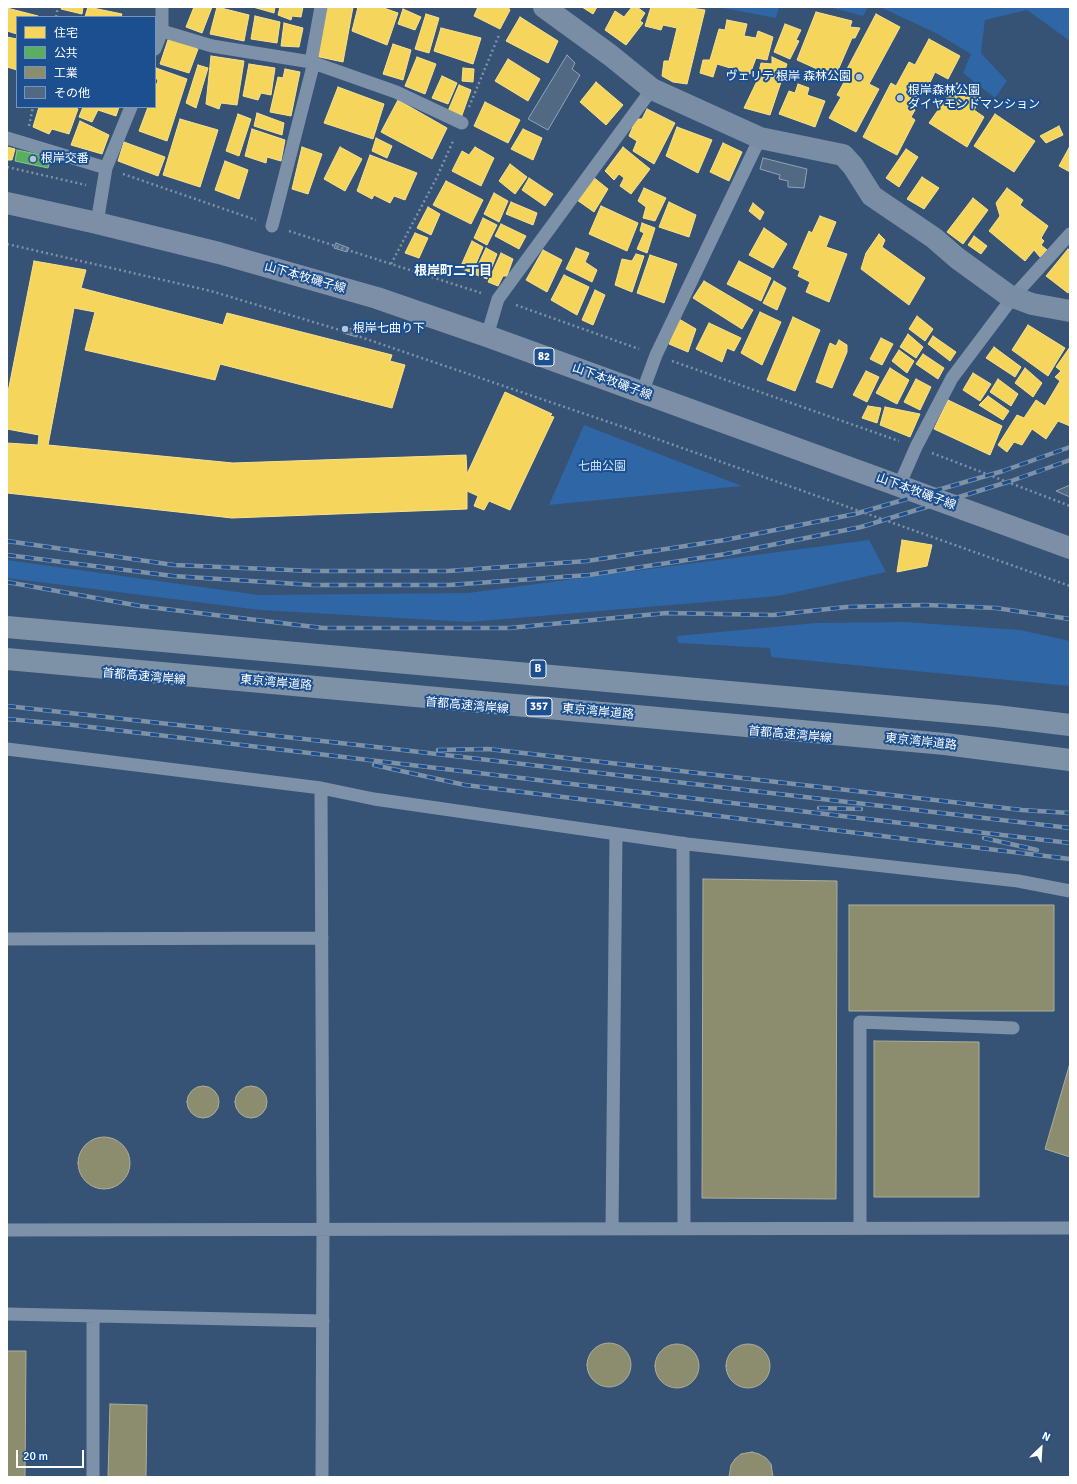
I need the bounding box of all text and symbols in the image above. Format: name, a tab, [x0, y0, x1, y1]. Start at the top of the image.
legend	[16, 16, 156, 108]
text: 住宅	[54, 26, 78, 41]
text: 公共	[54, 46, 78, 61]
text: 工業	[54, 66, 78, 81]
place label: ヴェリテ 根岸 森林公園	[726, 70, 851, 84]
marker: ヴェリテ 根岸 森林公園	[854, 72, 864, 82]
place label: 根岸森林公園 ダイヤモンドマンション	[908, 84, 1040, 112]
text: その他	[54, 86, 90, 101]
marker: 根岸森林公園 ダイヤモンドマンション	[895, 93, 905, 103]
place label: 根岸交番	[41, 152, 89, 166]
marker: 根岸交番	[28, 154, 38, 164]
street label: 山下本牧磯子線	[263, 260, 347, 296]
district label: 根岸町二丁目	[414, 264, 492, 280]
place label: 根岸七曲り下	[353, 322, 425, 336]
marker: 根岸七曲り下	[340, 324, 350, 334]
road number: 82	[534, 348, 554, 366]
street label: 山下本牧磯子線	[570, 361, 654, 403]
park label: 七曲公園	[578, 460, 626, 474]
street label: 山下本牧磯子線	[874, 471, 958, 513]
road number: B	[530, 660, 546, 678]
street label: 首都高速湾岸線	[102, 666, 186, 688]
street label: 東京湾岸道路	[240, 673, 312, 693]
street label: 首都高速湾岸線	[425, 695, 509, 717]
road number: 357	[526, 698, 552, 716]
street label: 東京湾岸道路	[562, 702, 634, 722]
street label: 首都高速湾岸線	[748, 724, 832, 746]
street label: 東京湾岸道路	[884, 731, 958, 753]
north arrow	[1021, 1428, 1061, 1468]
text: N	[1040, 1429, 1052, 1444]
scale bar	[18, 1442, 86, 1468]
text: 20 m	[23, 1449, 48, 1464]

